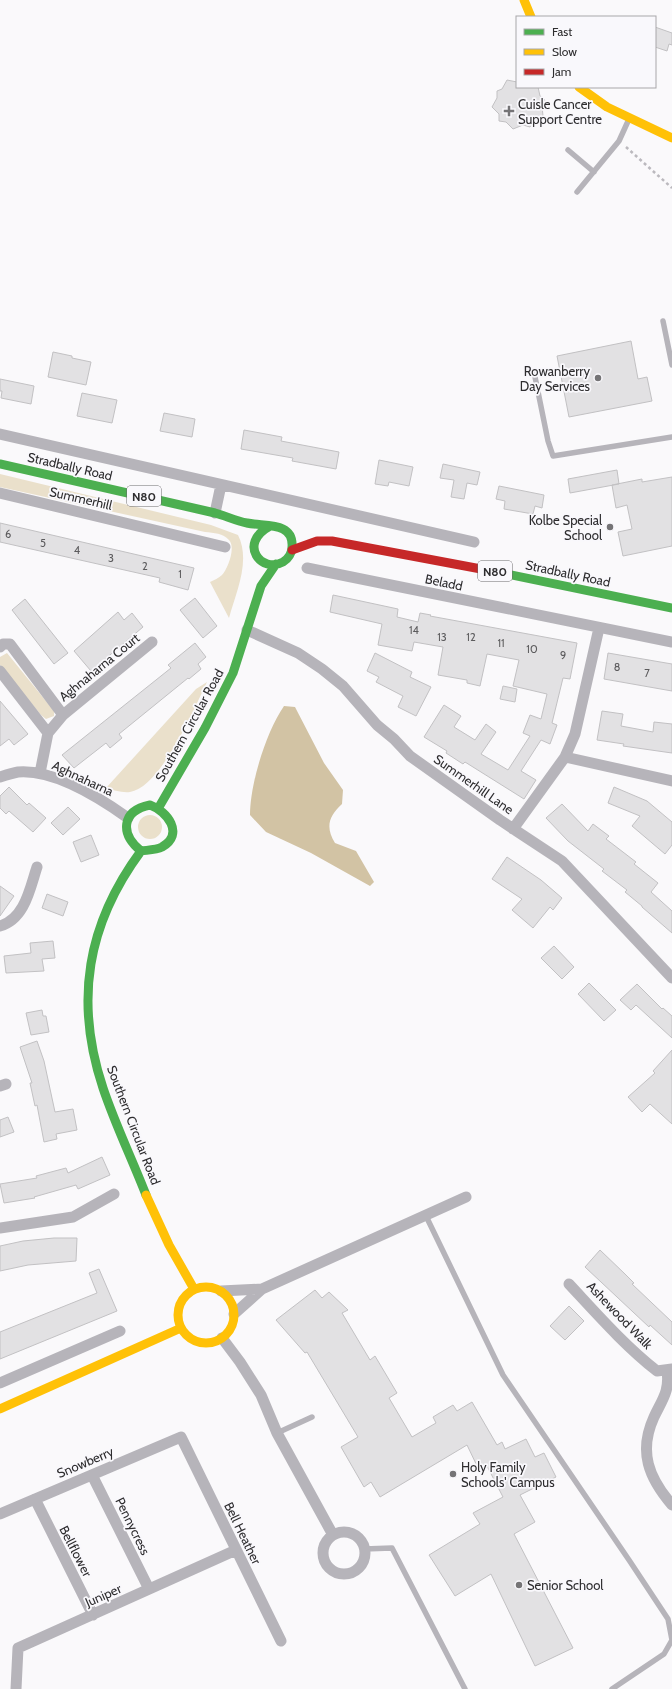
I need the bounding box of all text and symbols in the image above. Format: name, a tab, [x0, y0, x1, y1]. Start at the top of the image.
legend	[516, 16, 656, 88]
text: Fast	[552, 24, 572, 39]
text: Slow	[552, 44, 577, 59]
text: Jam	[551, 64, 571, 79]
place label: Cuisle Cancer Support Centre	[518, 96, 602, 127]
marker: Cuisle Cancer Support Centre	[503, 105, 515, 117]
place label: Rowanberry Day Services	[520, 363, 591, 394]
marker: Rowanberry Day Services	[593, 373, 603, 383]
street label: Stradbally Road	[26, 448, 114, 484]
street label: Summerhill	[48, 483, 114, 513]
road number: N80	[127, 486, 161, 506]
place label: Kolbe Special School	[529, 512, 602, 543]
marker: Kolbe Special School	[605, 522, 615, 532]
house number: 6	[5, 527, 11, 541]
house number: 5	[40, 536, 46, 550]
house number: 4	[74, 543, 81, 557]
house number: 3	[108, 551, 114, 565]
street label: Stradbally Road	[524, 556, 612, 590]
house number: 2	[142, 559, 148, 573]
road number: N80	[478, 561, 512, 581]
house number: 1	[178, 567, 182, 581]
street label: Beladd	[424, 570, 464, 594]
house number: 14	[409, 623, 420, 637]
street label: Aghnaharna Court	[55, 629, 143, 704]
house number: 13	[437, 630, 447, 644]
house number: 12	[466, 630, 476, 644]
house number: 11	[497, 636, 505, 650]
house number: 10	[526, 642, 538, 656]
house number: 9	[560, 648, 566, 662]
house number: 8	[614, 660, 620, 674]
street label: Southern Circular Road	[151, 666, 227, 784]
house number: 7	[644, 666, 650, 680]
street label: Summerhill Lane	[431, 751, 517, 818]
street label: Aghnaharna	[50, 757, 117, 799]
street label: Southern Circular Road	[104, 1063, 164, 1187]
street label: Ashewood Walk	[584, 1278, 656, 1352]
street label: Snowberry	[54, 1443, 116, 1481]
place label: Holy Family Schools' Campus	[461, 1459, 555, 1490]
marker: Holy Family Schools' Campus	[448, 1469, 458, 1479]
street label: Pennycress	[112, 1495, 154, 1558]
street label: Bell Heather	[221, 1499, 265, 1568]
street label: Bellflower	[56, 1523, 96, 1580]
place label: Senior School	[527, 1577, 603, 1593]
street label: Juniper	[81, 1580, 124, 1610]
marker: Senior School	[514, 1580, 524, 1590]

